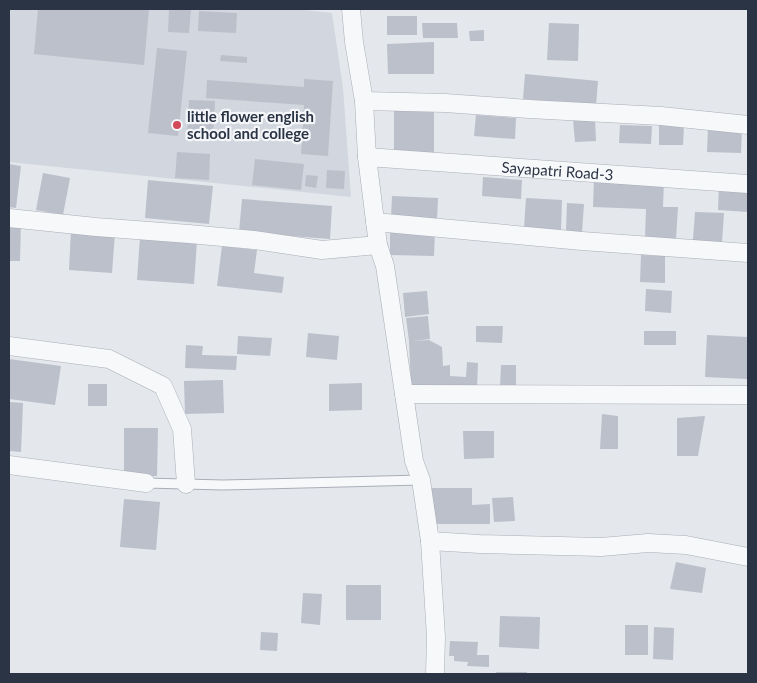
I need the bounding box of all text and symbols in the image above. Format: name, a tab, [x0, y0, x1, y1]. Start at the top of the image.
place label: little flower english school and college	[187, 107, 314, 142]
marker: little flower english school and college	[171, 119, 183, 131]
street label: Sayapatri Road-3	[501, 158, 614, 183]

